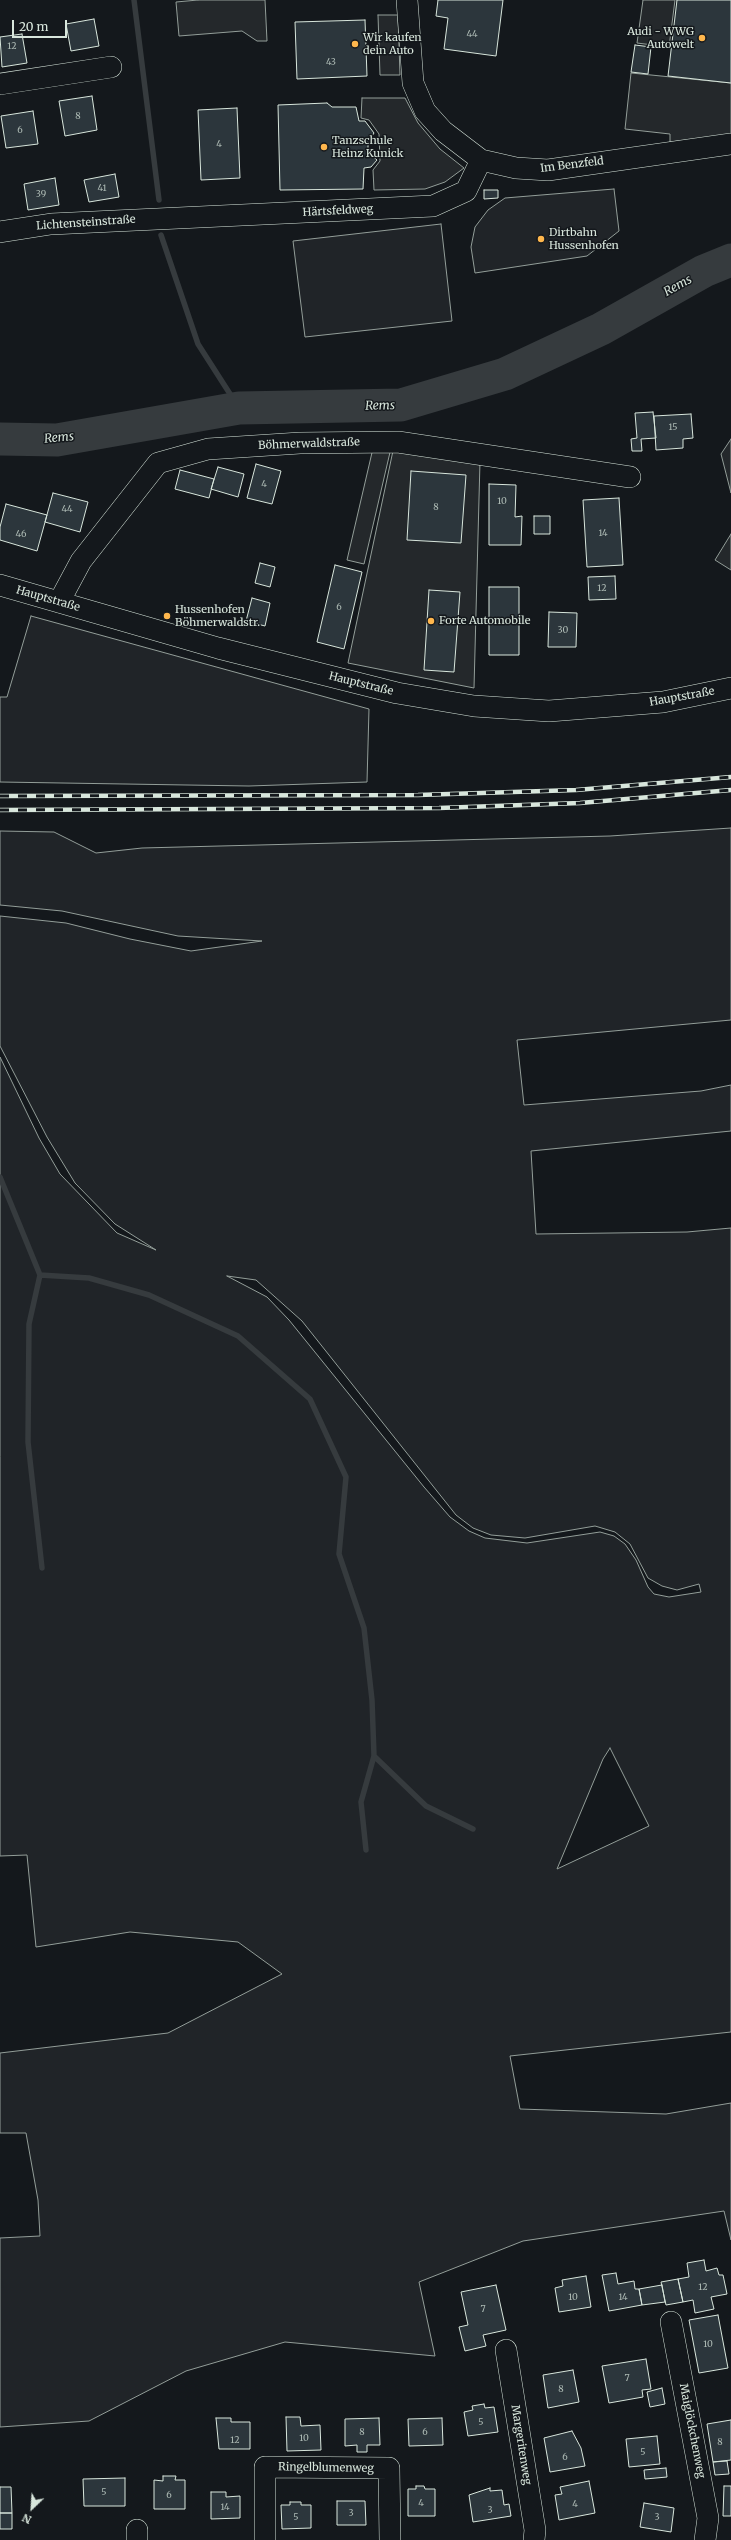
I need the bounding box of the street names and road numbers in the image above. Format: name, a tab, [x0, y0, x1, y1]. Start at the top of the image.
street label: Im Benzfeld	[539, 155, 605, 175]
street label: Härtsfeldweg	[302, 203, 374, 219]
street label: Lichtensteinstraße	[36, 213, 136, 233]
street label: Böhmerwaldstraße	[258, 436, 360, 452]
street label: Hauptstraße	[14, 584, 82, 614]
street label: Hauptstraße	[327, 670, 395, 698]
street label: Hauptstraße	[648, 685, 716, 709]
street label: Maiglöckchenweg	[676, 2383, 708, 2479]
street label: Margeritenweg	[508, 2404, 534, 2486]
street label: Ringelblumenweg	[278, 2461, 374, 2475]

